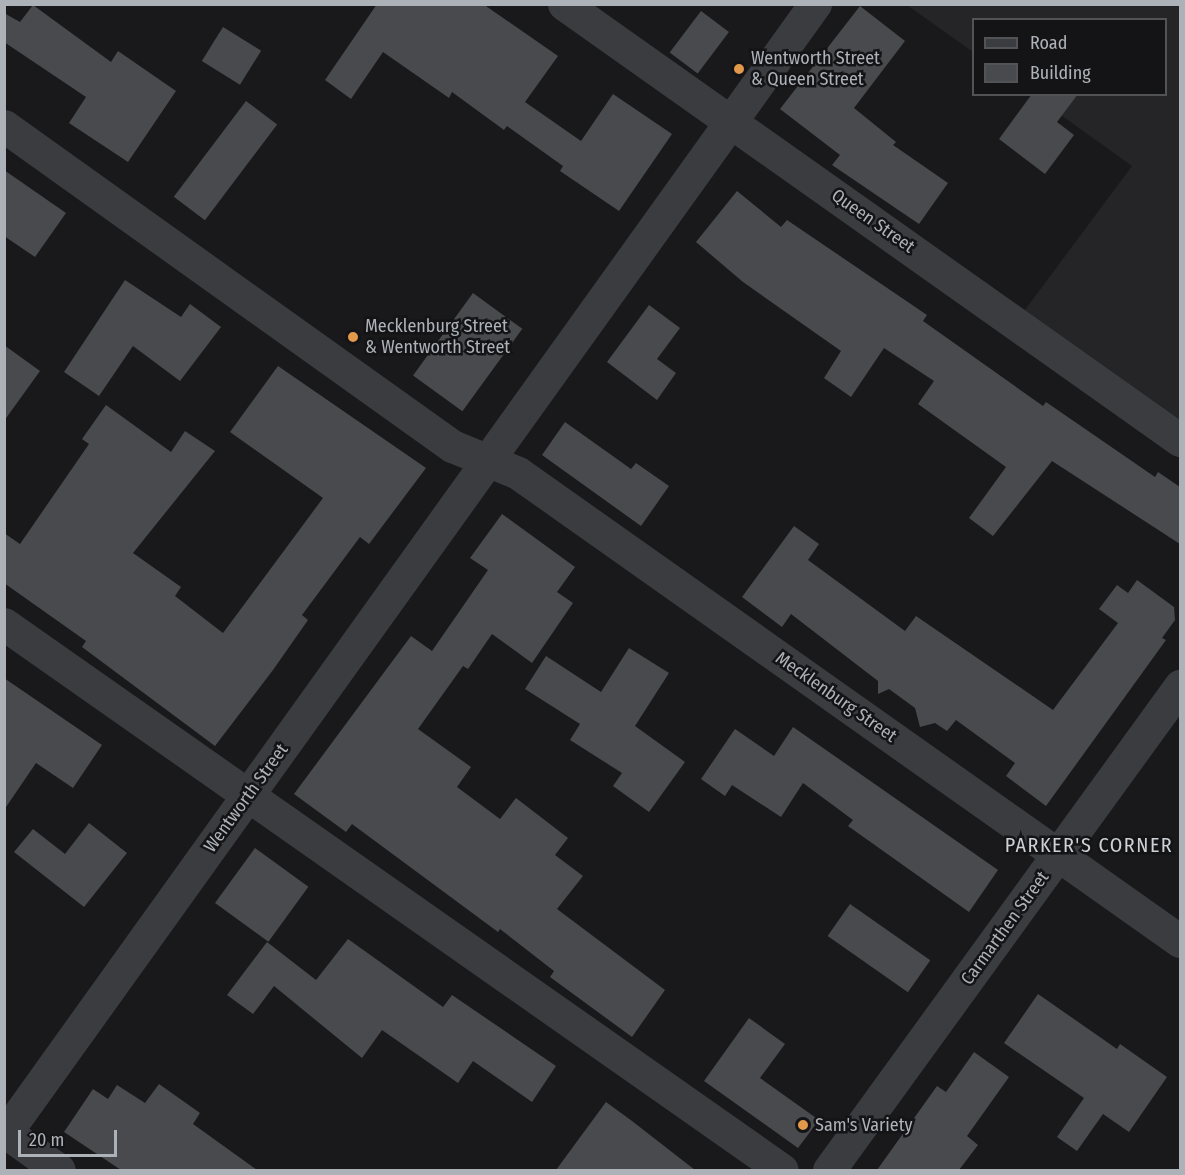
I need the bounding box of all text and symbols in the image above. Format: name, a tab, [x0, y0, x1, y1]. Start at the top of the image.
legend	[972, 18, 1167, 96]
text: Road	[1030, 32, 1067, 54]
place label: Wentworth Street & Queen Street	[751, 48, 880, 90]
marker: Wentworth Street & Queen Street	[732, 62, 746, 76]
text: Building	[1030, 62, 1091, 84]
street label: Queen Street	[827, 184, 919, 258]
place label: Mecklenburg Street & Wentworth Street	[365, 316, 510, 358]
marker: Mecklenburg Street & Wentworth Street	[346, 330, 360, 344]
street label: Mecklenburg Street	[771, 647, 901, 747]
street label: Wentworth Street	[199, 739, 293, 857]
district label: PARKER'S CORNER	[1005, 833, 1173, 857]
street label: Carmarthen Street	[957, 867, 1053, 989]
place label: Sam's Variety	[815, 1114, 913, 1136]
scale bar	[21, 1118, 120, 1156]
marker: Sam's Variety	[796, 1118, 810, 1132]
text: 20 m	[29, 1129, 64, 1151]

